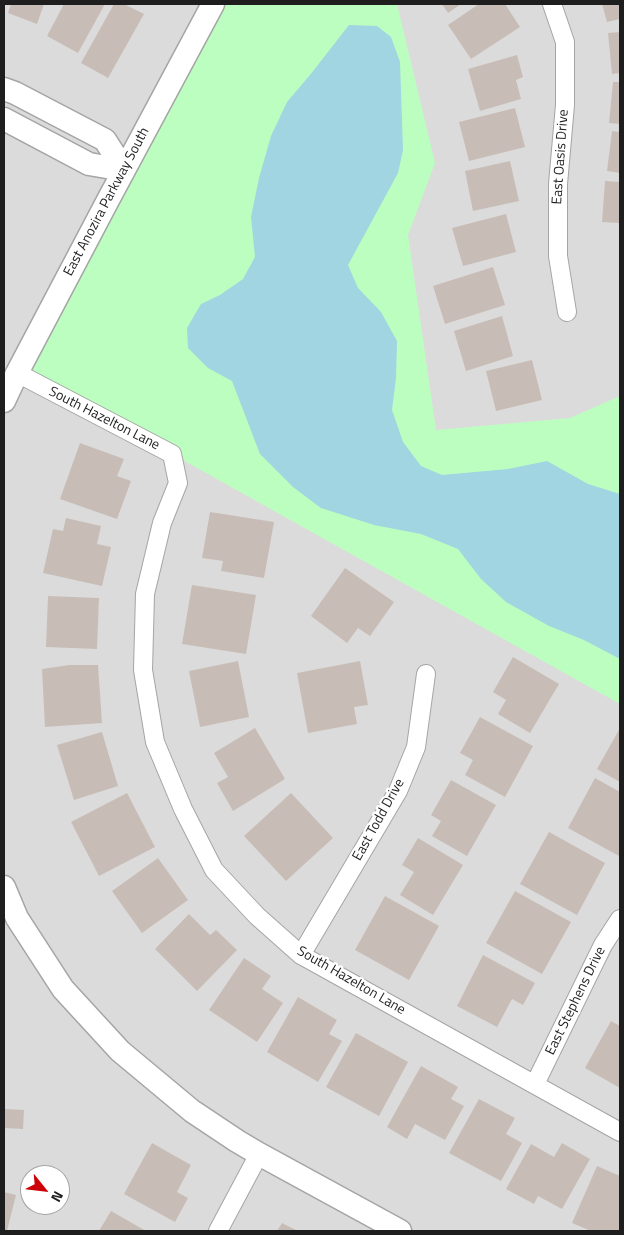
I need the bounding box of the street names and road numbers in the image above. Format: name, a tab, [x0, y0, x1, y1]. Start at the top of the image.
street label: East Oasis Drive	[549, 109, 573, 205]
street label: East Anozira Parkway South	[61, 125, 153, 279]
street label: South Hazelton Lane	[46, 384, 162, 454]
street label: East Todd Drive	[350, 776, 408, 864]
street label: South Hazelton Lane	[294, 943, 408, 1019]
street label: East Stephens Drive	[542, 944, 610, 1058]

